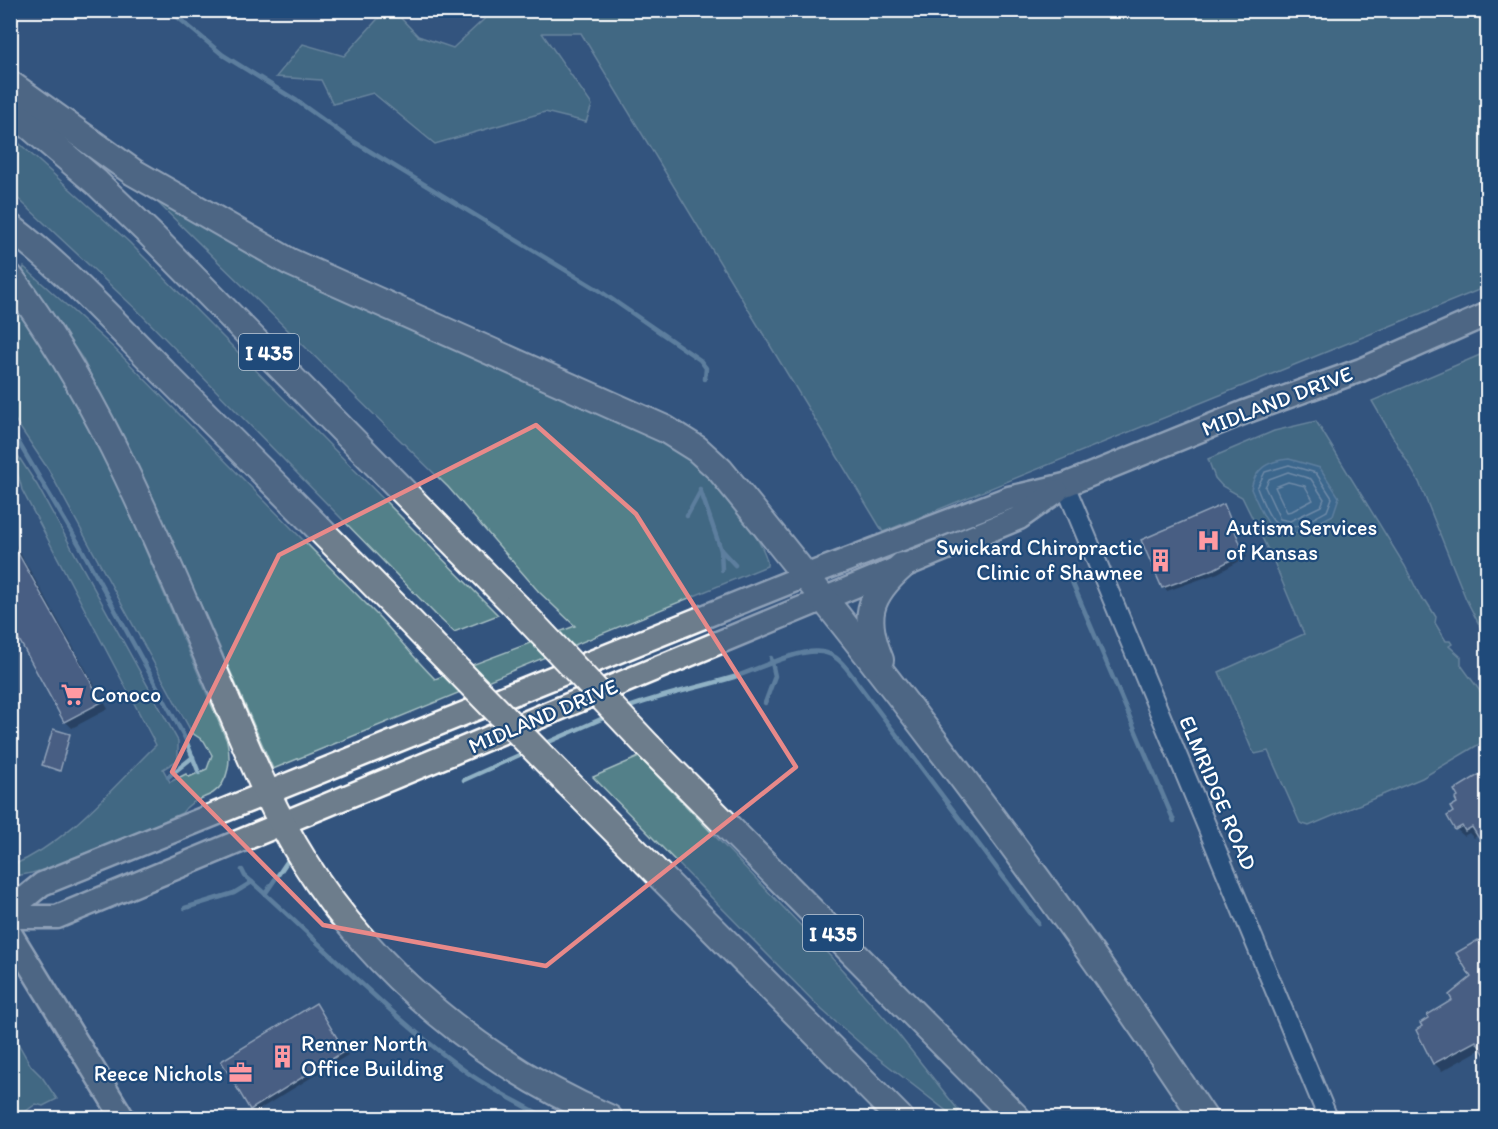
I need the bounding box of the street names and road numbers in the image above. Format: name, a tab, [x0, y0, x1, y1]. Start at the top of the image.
road number: I 435	[239, 334, 299, 370]
street label: MIDLAND DRIVE	[1198, 360, 1356, 442]
street label: MIDLAND DRIVE	[464, 672, 622, 760]
street label: ELMRIDGE ROAD	[1173, 712, 1263, 874]
road number: I 435	[803, 915, 863, 951]

